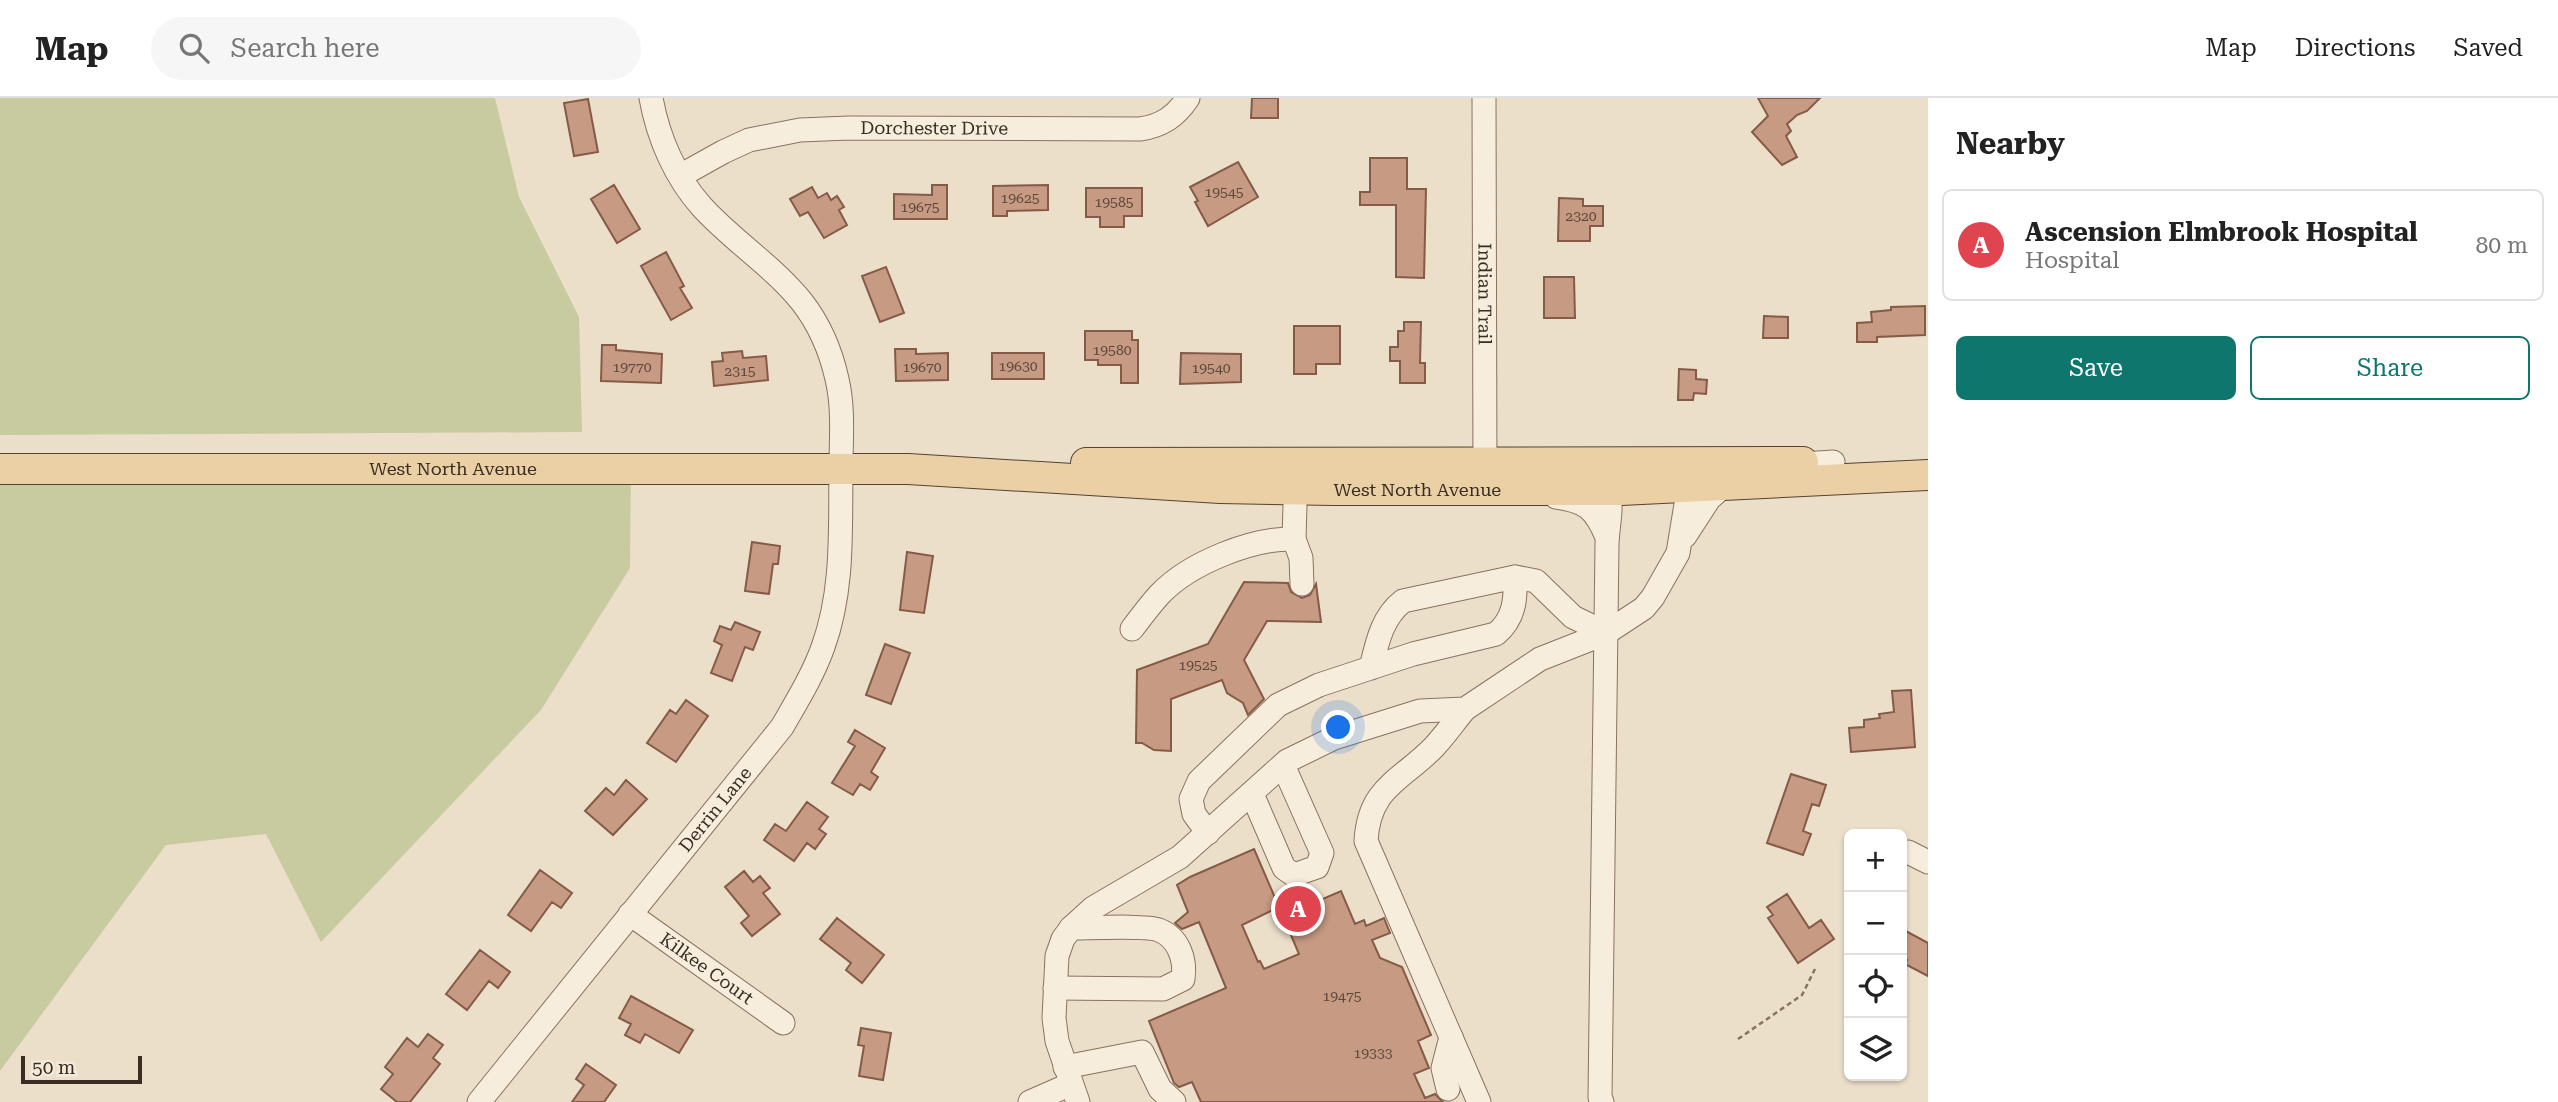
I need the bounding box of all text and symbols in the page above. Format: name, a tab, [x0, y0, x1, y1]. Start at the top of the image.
search box	[151, 17, 641, 80]
text: Map	[35, 29, 109, 68]
icon: search	[175, 29, 213, 67]
text: Search here	[231, 33, 380, 63]
text: Map	[2205, 34, 2257, 62]
text: Directions	[2295, 34, 2415, 62]
text: Saved	[2453, 34, 2523, 62]
street label: Dorchester Drive	[860, 117, 1008, 139]
text: Nearby	[1956, 126, 2065, 161]
house number: 19545	[1204, 184, 1244, 200]
house number: 19625	[1000, 190, 1040, 206]
house number: 19585	[1094, 194, 1134, 210]
house number: 19675	[900, 199, 940, 215]
house number: 2320	[1565, 208, 1597, 224]
text: Ascension Elmbrook Hospital	[2025, 217, 2418, 247]
text: A	[1973, 232, 1989, 259]
text: 80 m	[2475, 232, 2528, 259]
street label: Indian Trail	[1474, 243, 1496, 345]
text: Hospital	[2025, 247, 2119, 274]
button: Save	[1956, 336, 2236, 400]
button: Share	[2250, 336, 2530, 400]
house number: 19580	[1092, 342, 1132, 358]
house number: 19630	[998, 358, 1038, 374]
house number: 19770	[612, 359, 652, 375]
house number: 19670	[902, 359, 942, 375]
house number: 19540	[1191, 360, 1231, 376]
house number: 2315	[724, 363, 756, 379]
street label: West North Avenue	[369, 458, 537, 479]
street label: West North Avenue	[1334, 479, 1501, 500]
house number: 19525	[1178, 657, 1218, 673]
your location	[1321, 710, 1355, 744]
street label: Derrin Lane	[674, 762, 756, 856]
map controls	[1844, 829, 1907, 1081]
button: +	[1844, 829, 1907, 892]
pin: A	[1275, 883, 1321, 935]
button: −	[1844, 892, 1907, 955]
street label: Kilkee Court	[656, 928, 758, 1009]
button: locate	[1844, 955, 1907, 1018]
house number: 19475	[1322, 988, 1362, 1004]
button: layers	[1844, 1018, 1907, 1081]
house number: 19333	[1353, 1045, 1393, 1061]
scale bar	[21, 1053, 142, 1085]
text: 50 m	[32, 1056, 75, 1079]

